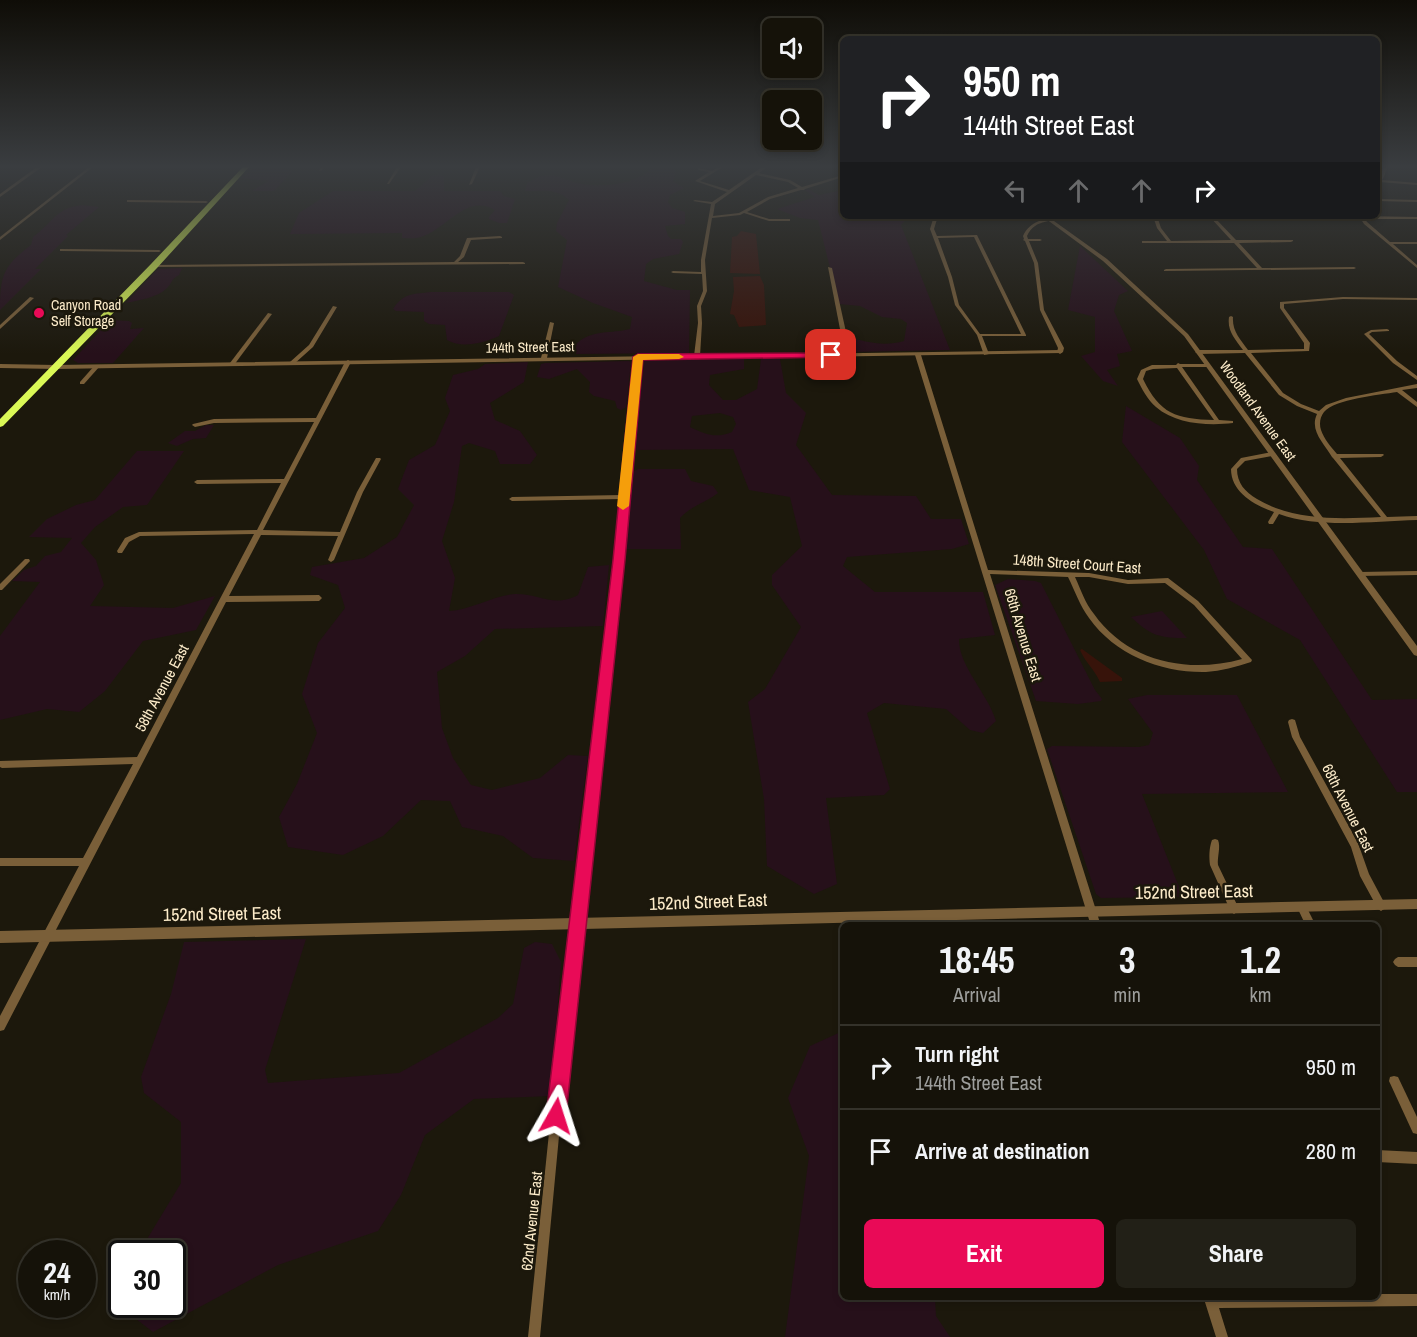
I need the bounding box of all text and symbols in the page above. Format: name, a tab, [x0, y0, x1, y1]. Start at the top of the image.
map controls	[762, 18, 822, 150]
button: sound	[762, 18, 822, 78]
text: 950 m	[963, 53, 1061, 109]
icon: right	[864, 60, 942, 138]
button: search	[762, 90, 822, 150]
text: 144th Street East	[963, 107, 1134, 143]
icon: left	[999, 174, 1032, 207]
icon: ahead	[1062, 174, 1095, 207]
icon: ahead	[1125, 174, 1158, 207]
icon: right	[1188, 174, 1221, 207]
place label: Canyon Road Self Storage	[51, 296, 121, 330]
marker: Canyon Road Self Storage	[32, 306, 46, 320]
pin	[805, 329, 856, 380]
street label: 144th Street East	[485, 337, 575, 357]
icon: arrive	[814, 338, 847, 371]
street label: Woodland Avenue East	[1216, 358, 1300, 464]
street label: 148th Street Court East	[1012, 549, 1142, 578]
street label: 66th Avenue East	[999, 586, 1048, 684]
street label: 58th Avenue East	[130, 640, 194, 735]
street label: 68th Avenue East	[1317, 760, 1380, 856]
street label: 152nd Street East	[1135, 878, 1253, 905]
street label: 152nd Street East	[648, 887, 767, 916]
street label: 152nd Street East	[163, 900, 281, 927]
text: 18:45	[939, 936, 1015, 984]
text: 3	[1119, 936, 1135, 984]
text: 1.2	[1240, 936, 1281, 984]
text: Arrival	[953, 981, 1000, 1008]
text: min	[1114, 981, 1141, 1008]
text: km	[1249, 981, 1271, 1008]
text: Turn right	[915, 1039, 999, 1069]
icon: right	[864, 1051, 897, 1084]
text: 950 m	[1306, 1052, 1356, 1082]
text: 144th Street East	[915, 1069, 1042, 1096]
position arrow	[524, 1084, 588, 1148]
icon: arrive	[864, 1135, 897, 1168]
text: Arrive at destination	[915, 1136, 1089, 1166]
text: 280 m	[1306, 1136, 1356, 1166]
street label: 62nd Avenue East	[516, 1170, 547, 1272]
button: Exit	[864, 1219, 1104, 1288]
button: Share	[1116, 1219, 1356, 1288]
speed limit sign: 30	[108, 1240, 186, 1318]
text: 24	[43, 1252, 71, 1292]
text: km/h	[44, 1284, 70, 1305]

